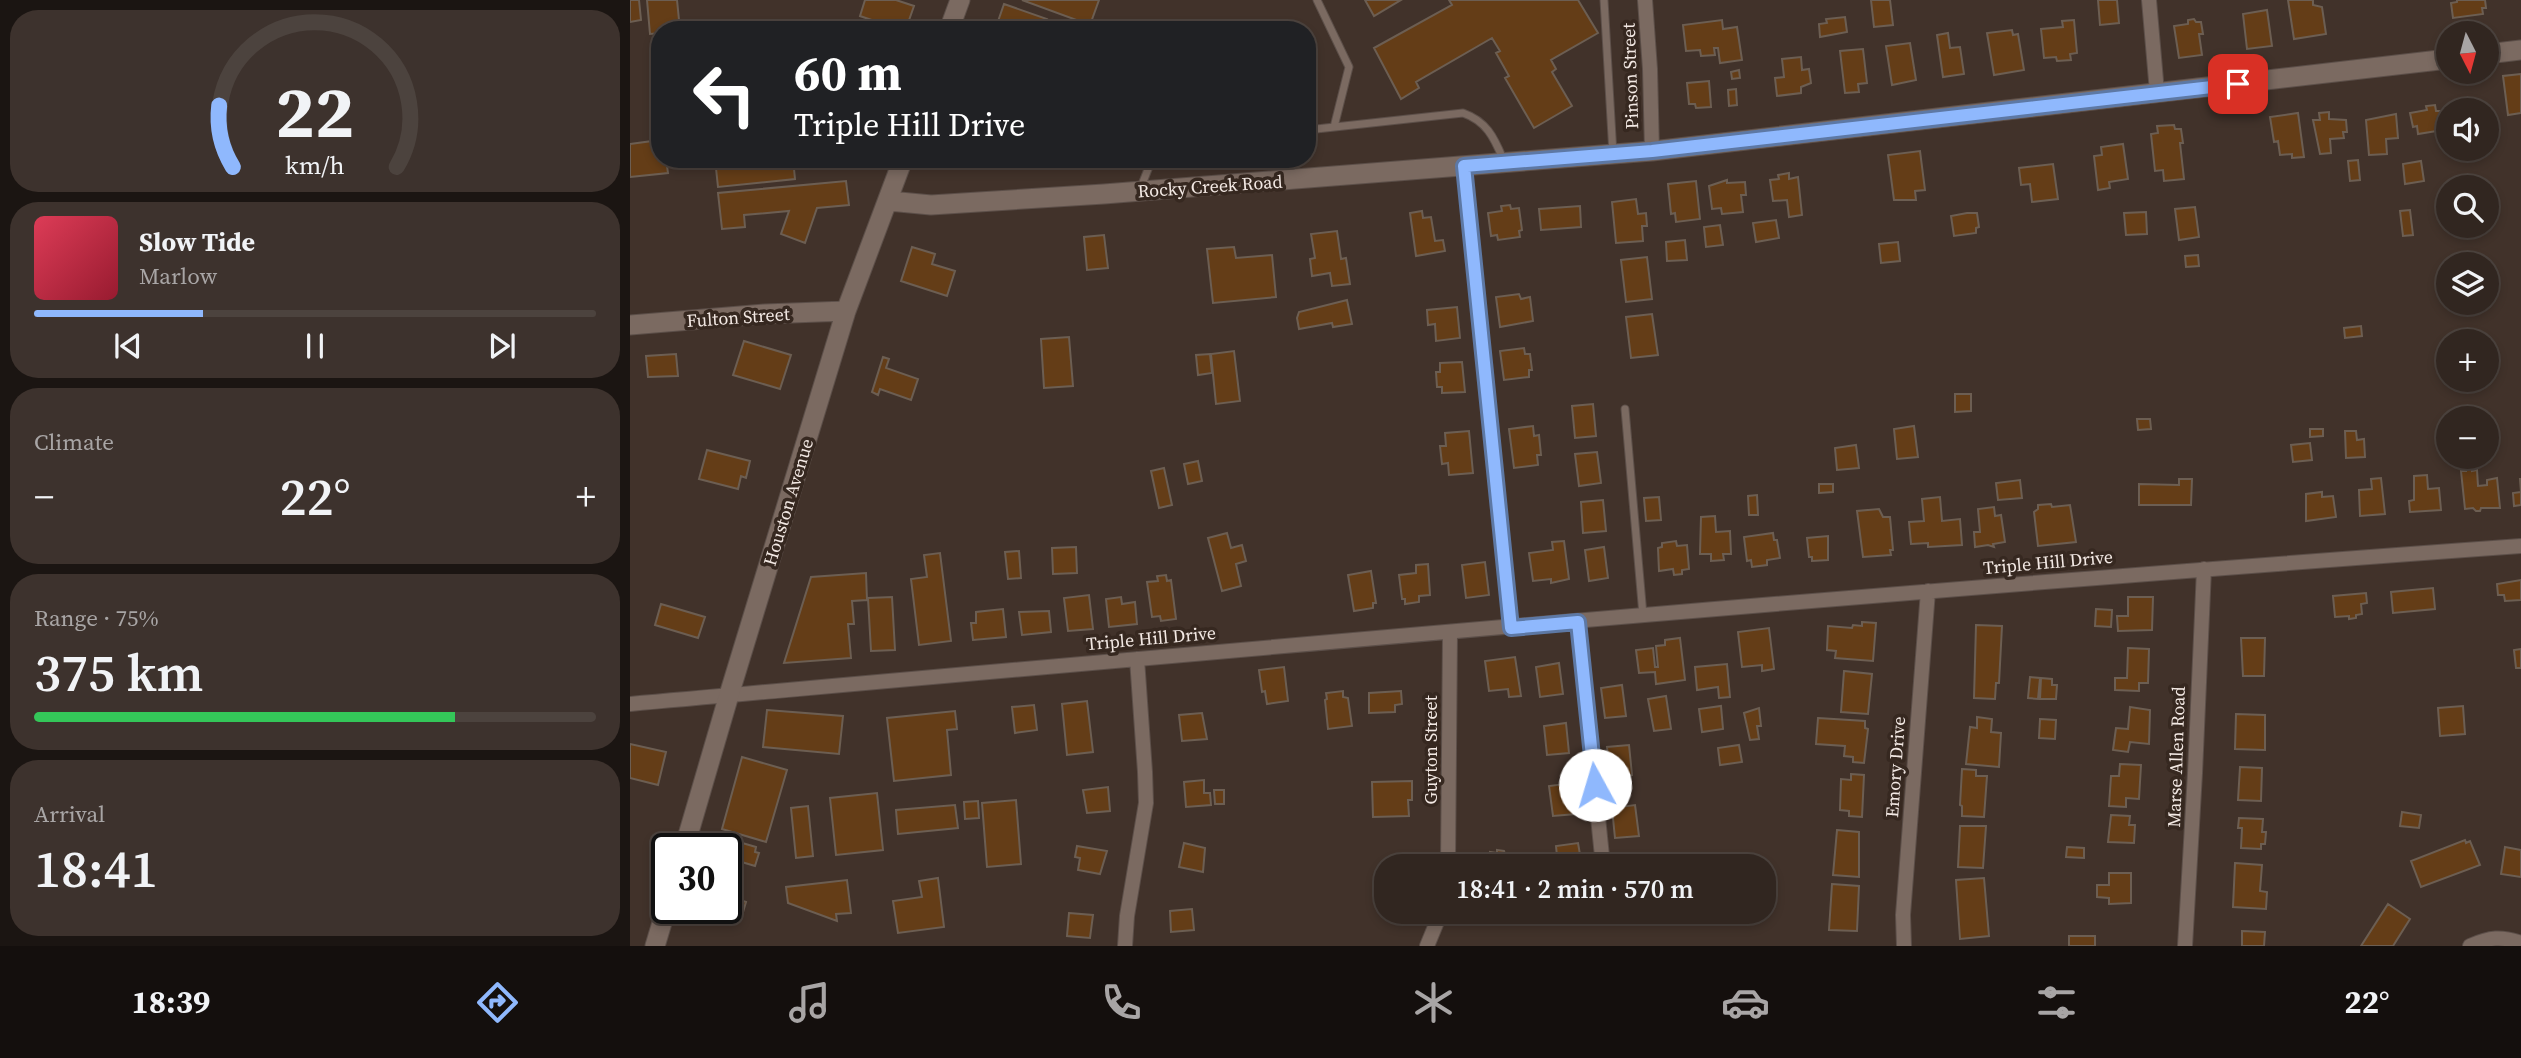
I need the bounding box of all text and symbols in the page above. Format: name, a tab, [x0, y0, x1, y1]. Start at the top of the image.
north arrow	[2436, 21, 2499, 84]
map controls	[2436, 21, 2499, 469]
street label: Pinson Street	[1616, 22, 1644, 130]
text: 60 m	[794, 39, 902, 106]
icon: left	[679, 49, 770, 140]
pin	[2208, 54, 2268, 114]
text: 22	[276, 62, 354, 161]
icon: arrive	[2219, 65, 2257, 103]
button: sound	[2436, 98, 2499, 161]
text: Triple Hill Drive	[794, 103, 1025, 147]
text: km/h	[285, 148, 345, 182]
street label: Rocky Creek Road	[1137, 168, 1283, 204]
button: search	[2436, 175, 2499, 238]
text: Slow Tide	[139, 224, 255, 260]
button: layers	[2436, 252, 2499, 315]
text: Marlow	[139, 260, 217, 292]
street label: Fulton Street	[686, 301, 791, 333]
icon: previous	[109, 327, 147, 365]
icon: pause	[296, 327, 334, 365]
icon: next	[483, 327, 521, 365]
button: +	[2436, 329, 2499, 392]
button: −	[2436, 406, 2499, 469]
text: Climate	[34, 426, 114, 458]
street label: Houston Avenue	[757, 435, 819, 569]
text: 22°	[279, 461, 351, 532]
text: −	[34, 471, 54, 523]
text: +	[576, 471, 596, 523]
street label: Triple Hill Drive	[1982, 544, 2114, 580]
text: Range · 75%	[34, 602, 159, 634]
street label: Triple Hill Drive	[1085, 620, 1217, 656]
text: 375 km	[34, 637, 203, 708]
street label: Marse Allen Road	[2161, 686, 2191, 828]
street label: Guyton Street	[1418, 695, 1443, 805]
street label: Emory Drive	[1879, 715, 1911, 819]
position arrow	[1558, 748, 1632, 822]
text: Arrival	[34, 798, 105, 830]
text: 18:41	[34, 833, 158, 904]
speed limit sign: 30	[651, 833, 742, 924]
text: 18:41 · 2 min · 570 m	[1456, 871, 1694, 907]
icon: directions	[473, 978, 522, 1027]
icon: music	[785, 978, 834, 1027]
icon: phone	[1097, 978, 1146, 1027]
icon: climate	[1409, 978, 1458, 1027]
icon: car	[1721, 978, 1770, 1027]
icon: filters	[2032, 978, 2081, 1027]
text: 18:39	[131, 980, 210, 1024]
text: 22°	[2344, 980, 2390, 1024]

